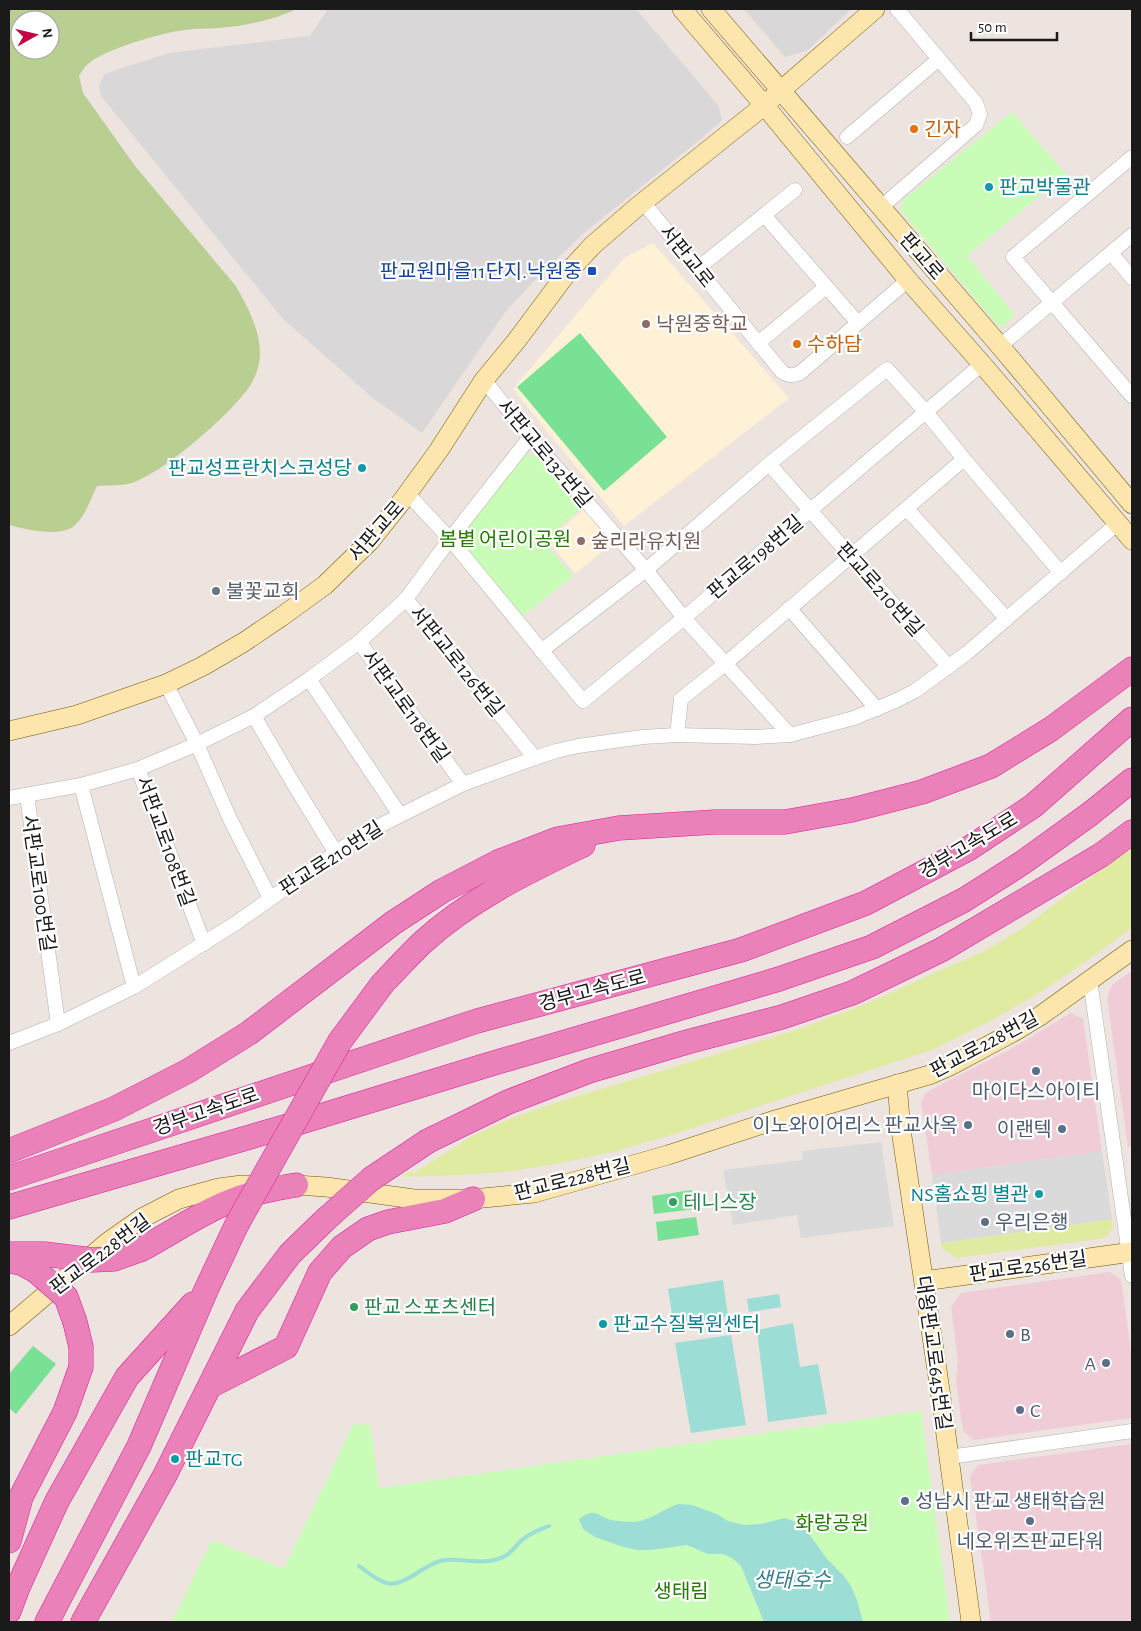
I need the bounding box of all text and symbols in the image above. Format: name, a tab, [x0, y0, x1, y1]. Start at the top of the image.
north arrow	[10, 10, 60, 60]
scale bar	[971, 10, 1057, 42]
text: 50 m	[978, 20, 1007, 35]
text: N	[39, 28, 54, 39]
place label: 긴자	[924, 119, 961, 140]
marker: 긴자	[908, 123, 920, 135]
place label: 판교박물관	[999, 177, 1091, 198]
marker: 판교박물관	[983, 181, 995, 193]
street label: 서판교로	[655, 221, 718, 292]
street label: 판교로	[896, 229, 948, 284]
place label: 판교원마을11단지.낙원중	[380, 261, 582, 282]
marker: 판교원마을11단지.낙원중	[586, 265, 598, 277]
place label: 낙원중학교	[656, 314, 748, 335]
marker: 낙원중학교	[640, 318, 652, 330]
place label: 수하담	[807, 334, 862, 355]
marker: 수하담	[791, 338, 803, 350]
street label: 서판교로132번길	[493, 395, 596, 512]
place label: 판교성프란치스코성당	[168, 458, 352, 479]
marker: 판교성프란치스코성당	[356, 462, 368, 474]
street label: 서판교로	[344, 497, 408, 566]
street label: 판교로198번길	[703, 511, 807, 603]
park label: 봄볕 어린이공원	[439, 529, 571, 550]
place label: 숲리라유치원	[591, 531, 701, 552]
marker: 숲리라유치원	[575, 535, 587, 547]
street label: 판교로210번길	[832, 538, 927, 640]
place label: 불꽃교회	[226, 581, 300, 602]
marker: 불꽃교회	[210, 585, 222, 597]
street label: 서판교로126번길	[406, 602, 507, 721]
street label: 서판교로118번길	[358, 646, 453, 767]
street label: 서판교로108번길	[132, 773, 199, 909]
street label: 경부고속도로	[916, 808, 1021, 883]
street label: 서판교로100번길	[18, 813, 59, 953]
street label: 판교로210번길	[276, 817, 387, 900]
street label: 경부고속도로	[536, 966, 648, 1015]
street label: 판교로228번길	[926, 1007, 1042, 1082]
marker: 마이다스아이티	[1030, 1065, 1042, 1077]
place label: 마이다스아이티	[972, 1081, 1100, 1102]
street label: 경부고속도로	[151, 1084, 262, 1139]
place label: 이노와이어리스 판교사옥	[752, 1115, 958, 1136]
marker: 이노와이어리스 판교사옥	[962, 1119, 974, 1131]
place label: 이랜텍	[997, 1119, 1052, 1140]
marker: 이랜텍	[1056, 1123, 1068, 1135]
street label: 판교로228번길	[512, 1155, 633, 1204]
place label: NS홈쇼핑 별관	[911, 1184, 1029, 1205]
marker: NS홈쇼핑 별관	[1033, 1188, 1045, 1200]
place label: 테니스장	[683, 1192, 757, 1213]
marker: 테니스장	[667, 1196, 679, 1208]
street label: 판교로228번길	[46, 1210, 154, 1299]
place label: 우리은행	[995, 1212, 1069, 1233]
marker: 우리은행	[979, 1216, 991, 1228]
street label: 판교로256번길	[968, 1248, 1088, 1285]
street label: 대왕판교로645번길	[912, 1274, 955, 1432]
place label: 판교 스포츠센터	[364, 1297, 496, 1318]
marker: 판교 스포츠센터	[348, 1301, 360, 1313]
place label: 판교수질복원센터	[613, 1314, 760, 1335]
marker: 판교수질복원센터	[597, 1318, 609, 1330]
place label: B	[1020, 1325, 1031, 1345]
marker: B	[1004, 1328, 1016, 1340]
place label: A	[1084, 1354, 1096, 1374]
marker: A	[1100, 1357, 1112, 1369]
place label: C	[1030, 1401, 1040, 1421]
marker: C	[1014, 1404, 1026, 1416]
place label: 판교TG	[185, 1449, 243, 1470]
marker: 판교TG	[169, 1453, 181, 1465]
place label: 성남시 판교 생태학습원	[915, 1491, 1106, 1512]
marker: 성남시 판교 생태학습원	[899, 1495, 911, 1507]
park label: 화랑공원	[795, 1513, 869, 1534]
marker: 네오위즈판교타워	[1024, 1515, 1036, 1527]
place label: 네오위즈판교타워	[956, 1531, 1104, 1552]
water label: 생태호수	[753, 1569, 831, 1591]
park label: 생태림	[653, 1581, 709, 1602]

